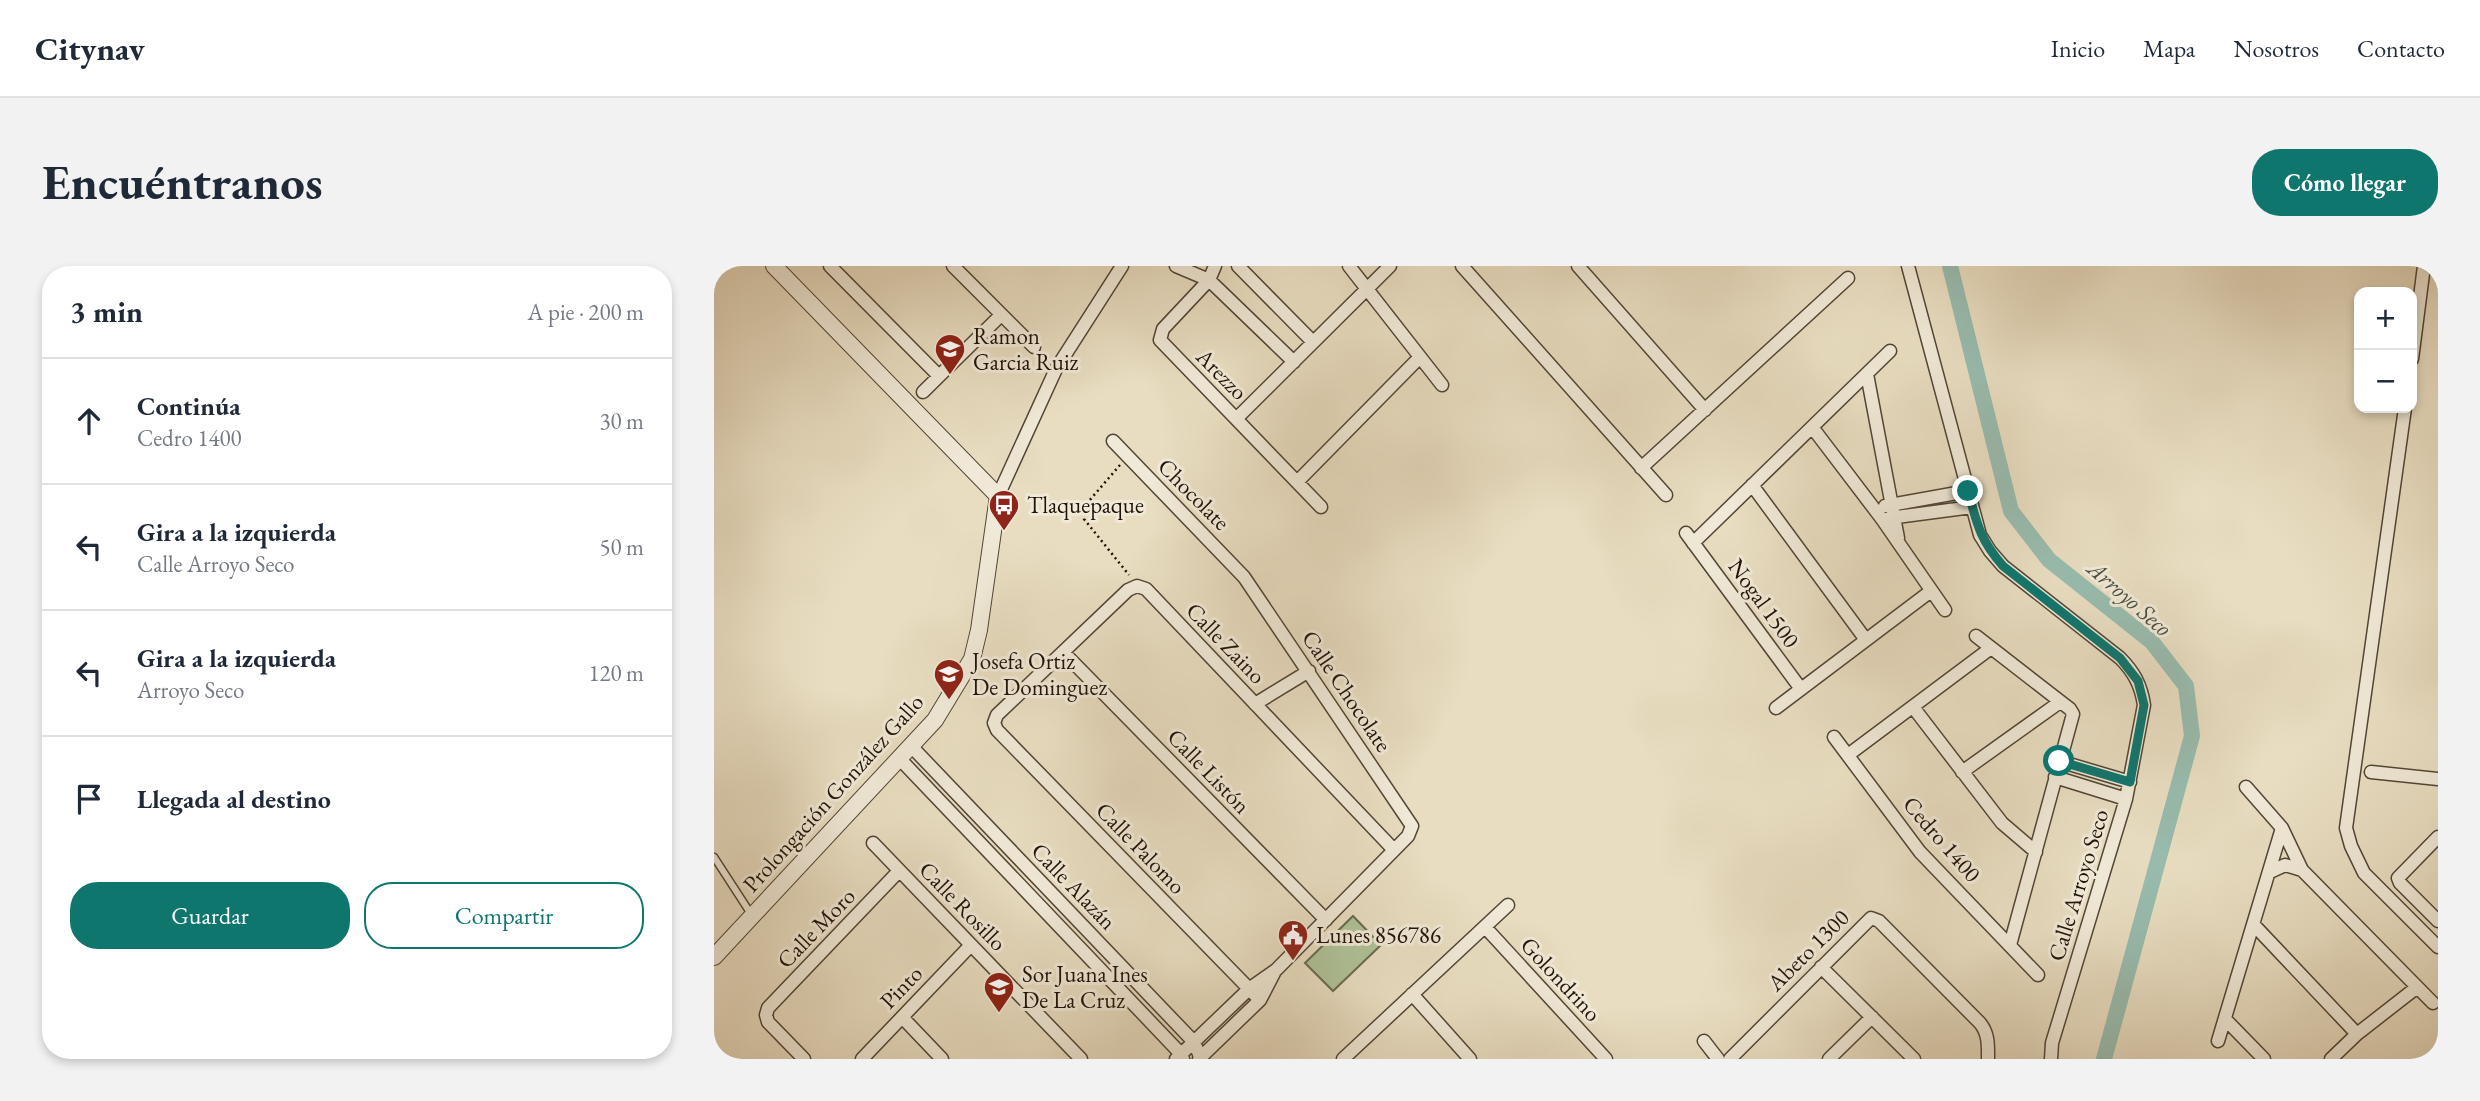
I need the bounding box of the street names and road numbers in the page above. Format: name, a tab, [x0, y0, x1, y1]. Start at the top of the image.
street label: Arezzo	[1189, 341, 1254, 406]
street label: Chocolate	[1151, 451, 1237, 537]
street label: Nogal 1500	[1722, 552, 1806, 654]
street label: Calle Zaino	[1180, 596, 1272, 690]
street label: Calle Chocolate	[1295, 624, 1399, 758]
street label: Prolongación González Gallo	[736, 687, 930, 899]
street label: Calle Listón	[1161, 722, 1257, 820]
street label: Cedro 1400	[1896, 790, 1988, 888]
street label: Calle Palomo	[1090, 795, 1192, 901]
street label: Calle Arroyo Seco	[2041, 805, 2115, 965]
street label: Calle Alazán	[1025, 836, 1123, 936]
street label: Calle Rosillo	[913, 855, 1013, 957]
street label: Calle Moro	[770, 881, 862, 975]
street label: Abeto 1300	[1760, 903, 1855, 998]
street label: Golondrino	[1514, 930, 1608, 1028]
street label: Pinto	[873, 959, 929, 1015]

